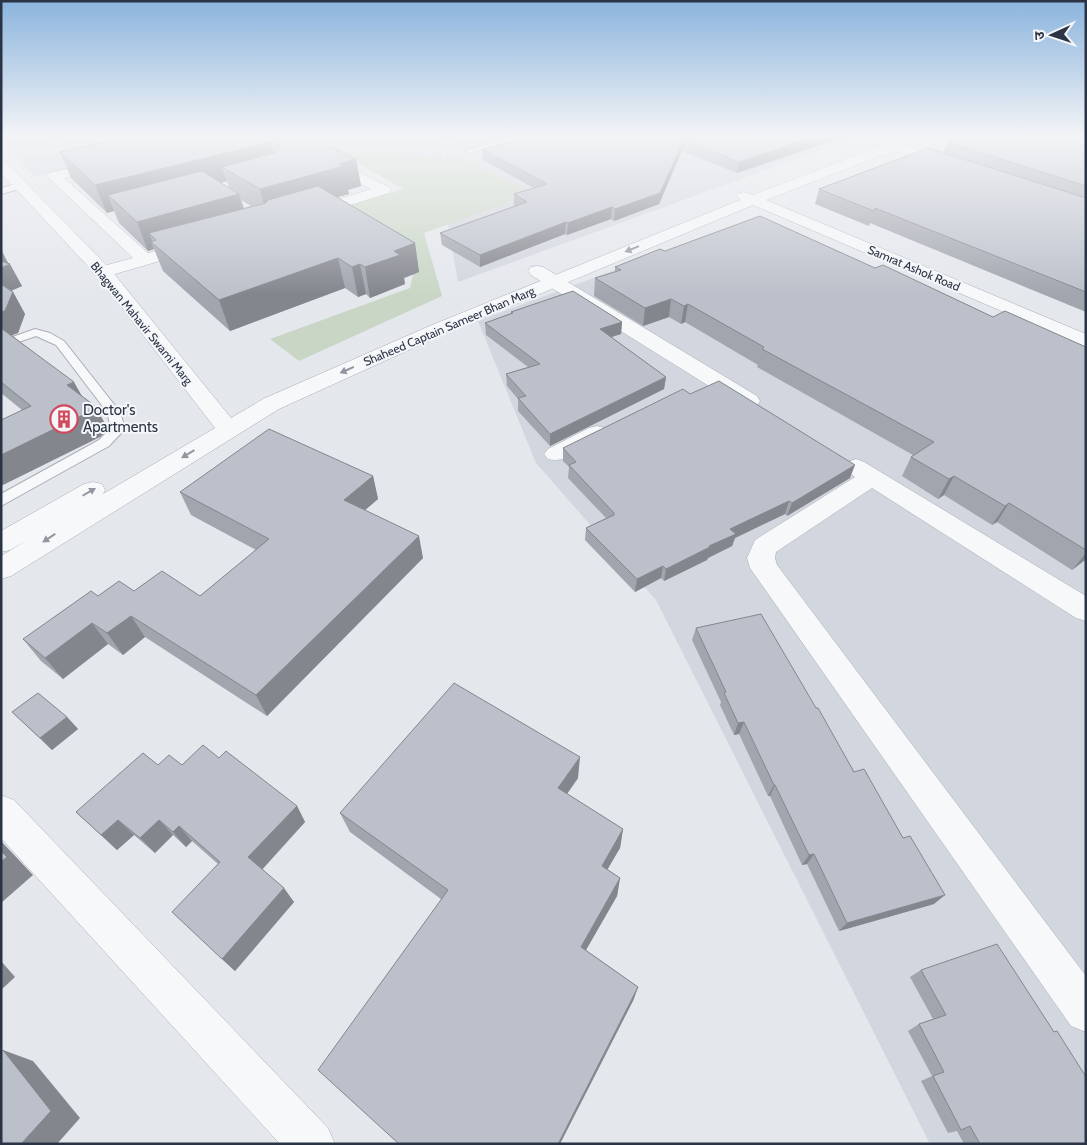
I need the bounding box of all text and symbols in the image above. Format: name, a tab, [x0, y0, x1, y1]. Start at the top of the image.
north arrow	[1027, 10, 1077, 60]
text: उ	[1030, 30, 1048, 40]
street label: Samrat Ashok Road	[866, 242, 962, 294]
one-way arrow	[625, 246, 640, 254]
street label: Bhagwan Mahavir Swami Marg	[88, 259, 197, 388]
street label: Shaheed Captain Sameer Bhan Marg	[361, 283, 538, 369]
one-way arrow	[340, 367, 354, 375]
place label: Doctor's Apartments	[83, 401, 158, 436]
building icon: Doctor's Apartments	[49, 404, 79, 434]
one-way arrow	[182, 449, 195, 458]
one-way arrow	[82, 488, 96, 496]
one-way arrow	[43, 534, 56, 543]

